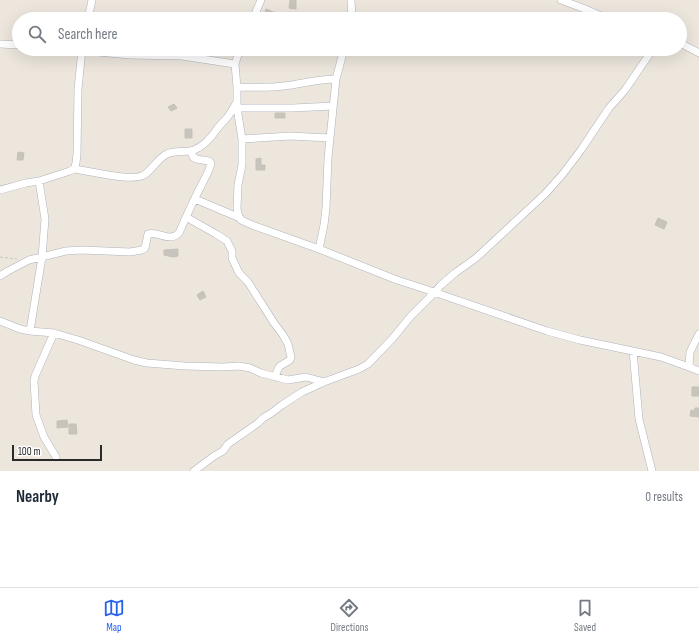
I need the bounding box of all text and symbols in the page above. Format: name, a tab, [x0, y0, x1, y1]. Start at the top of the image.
search box	[12, 12, 687, 56]
icon: search	[26, 23, 48, 45]
text: Search here	[58, 25, 118, 44]
scale bar	[12, 443, 102, 462]
text: 100 m	[18, 445, 40, 458]
text: Nearby	[16, 487, 59, 507]
text: 0 results	[645, 489, 683, 505]
tab: Map	[103, 597, 125, 634]
tab: Directions	[331, 597, 368, 634]
tab: Saved	[574, 597, 596, 634]

